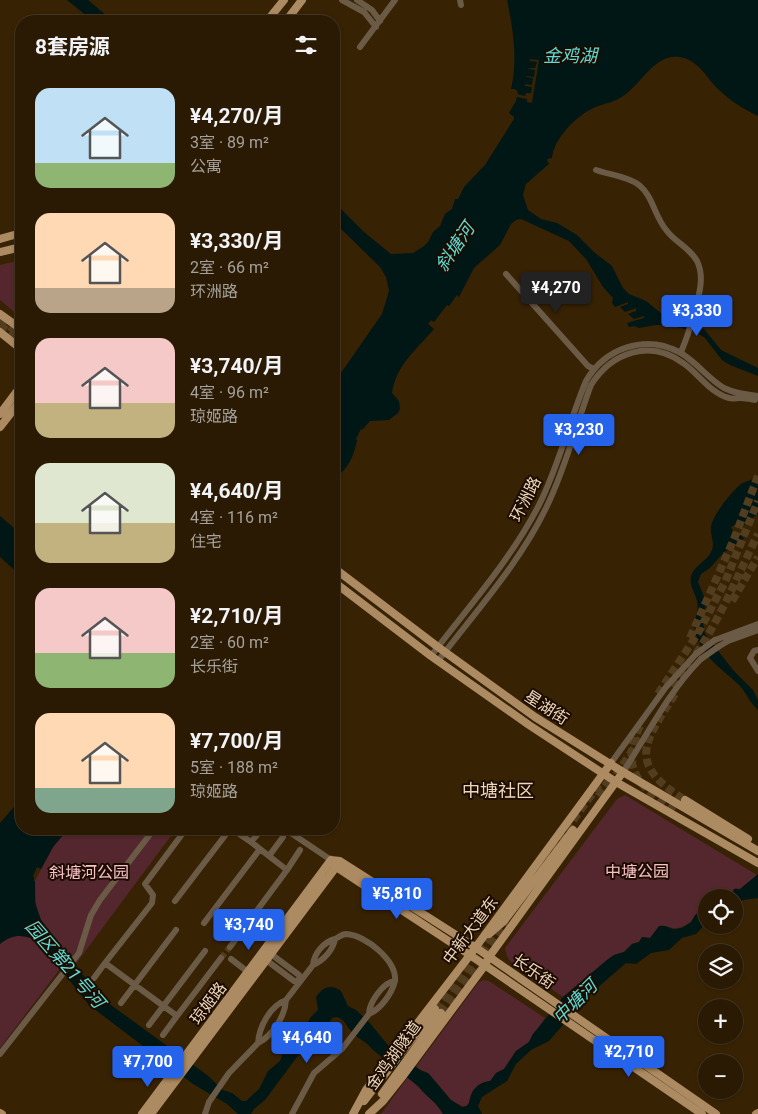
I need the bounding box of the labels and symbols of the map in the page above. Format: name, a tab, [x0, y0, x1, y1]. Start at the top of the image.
water label: 金鸡湖	[543, 45, 600, 66]
water label: 斜塘河	[431, 216, 480, 275]
pin: ¥4,270	[515, 272, 597, 314]
pin: ¥3,330	[656, 294, 738, 337]
pin: ¥3,230	[538, 414, 620, 456]
street label: 环洲路	[506, 474, 545, 525]
street label: 星湖街	[521, 686, 572, 728]
district label: 中塘社区	[462, 780, 534, 801]
park label: 中塘公园	[605, 862, 669, 881]
park label: 斜塘河公园	[49, 863, 129, 882]
pin: ¥5,810	[356, 878, 438, 920]
street label: 中新大道东	[439, 893, 502, 968]
pin: ¥3,740	[208, 908, 290, 951]
water label: 园区第21号河	[21, 915, 111, 1014]
street label: 长乐街	[509, 950, 559, 993]
water label: 中塘河	[548, 973, 603, 1028]
street label: 琼姬路	[186, 978, 230, 1028]
street label: 金鸡湖隧道	[362, 1017, 425, 1093]
pin: ¥4,640	[266, 1022, 348, 1064]
pin: ¥2,710	[588, 1036, 670, 1078]
pin: ¥7,700	[107, 1046, 189, 1088]

